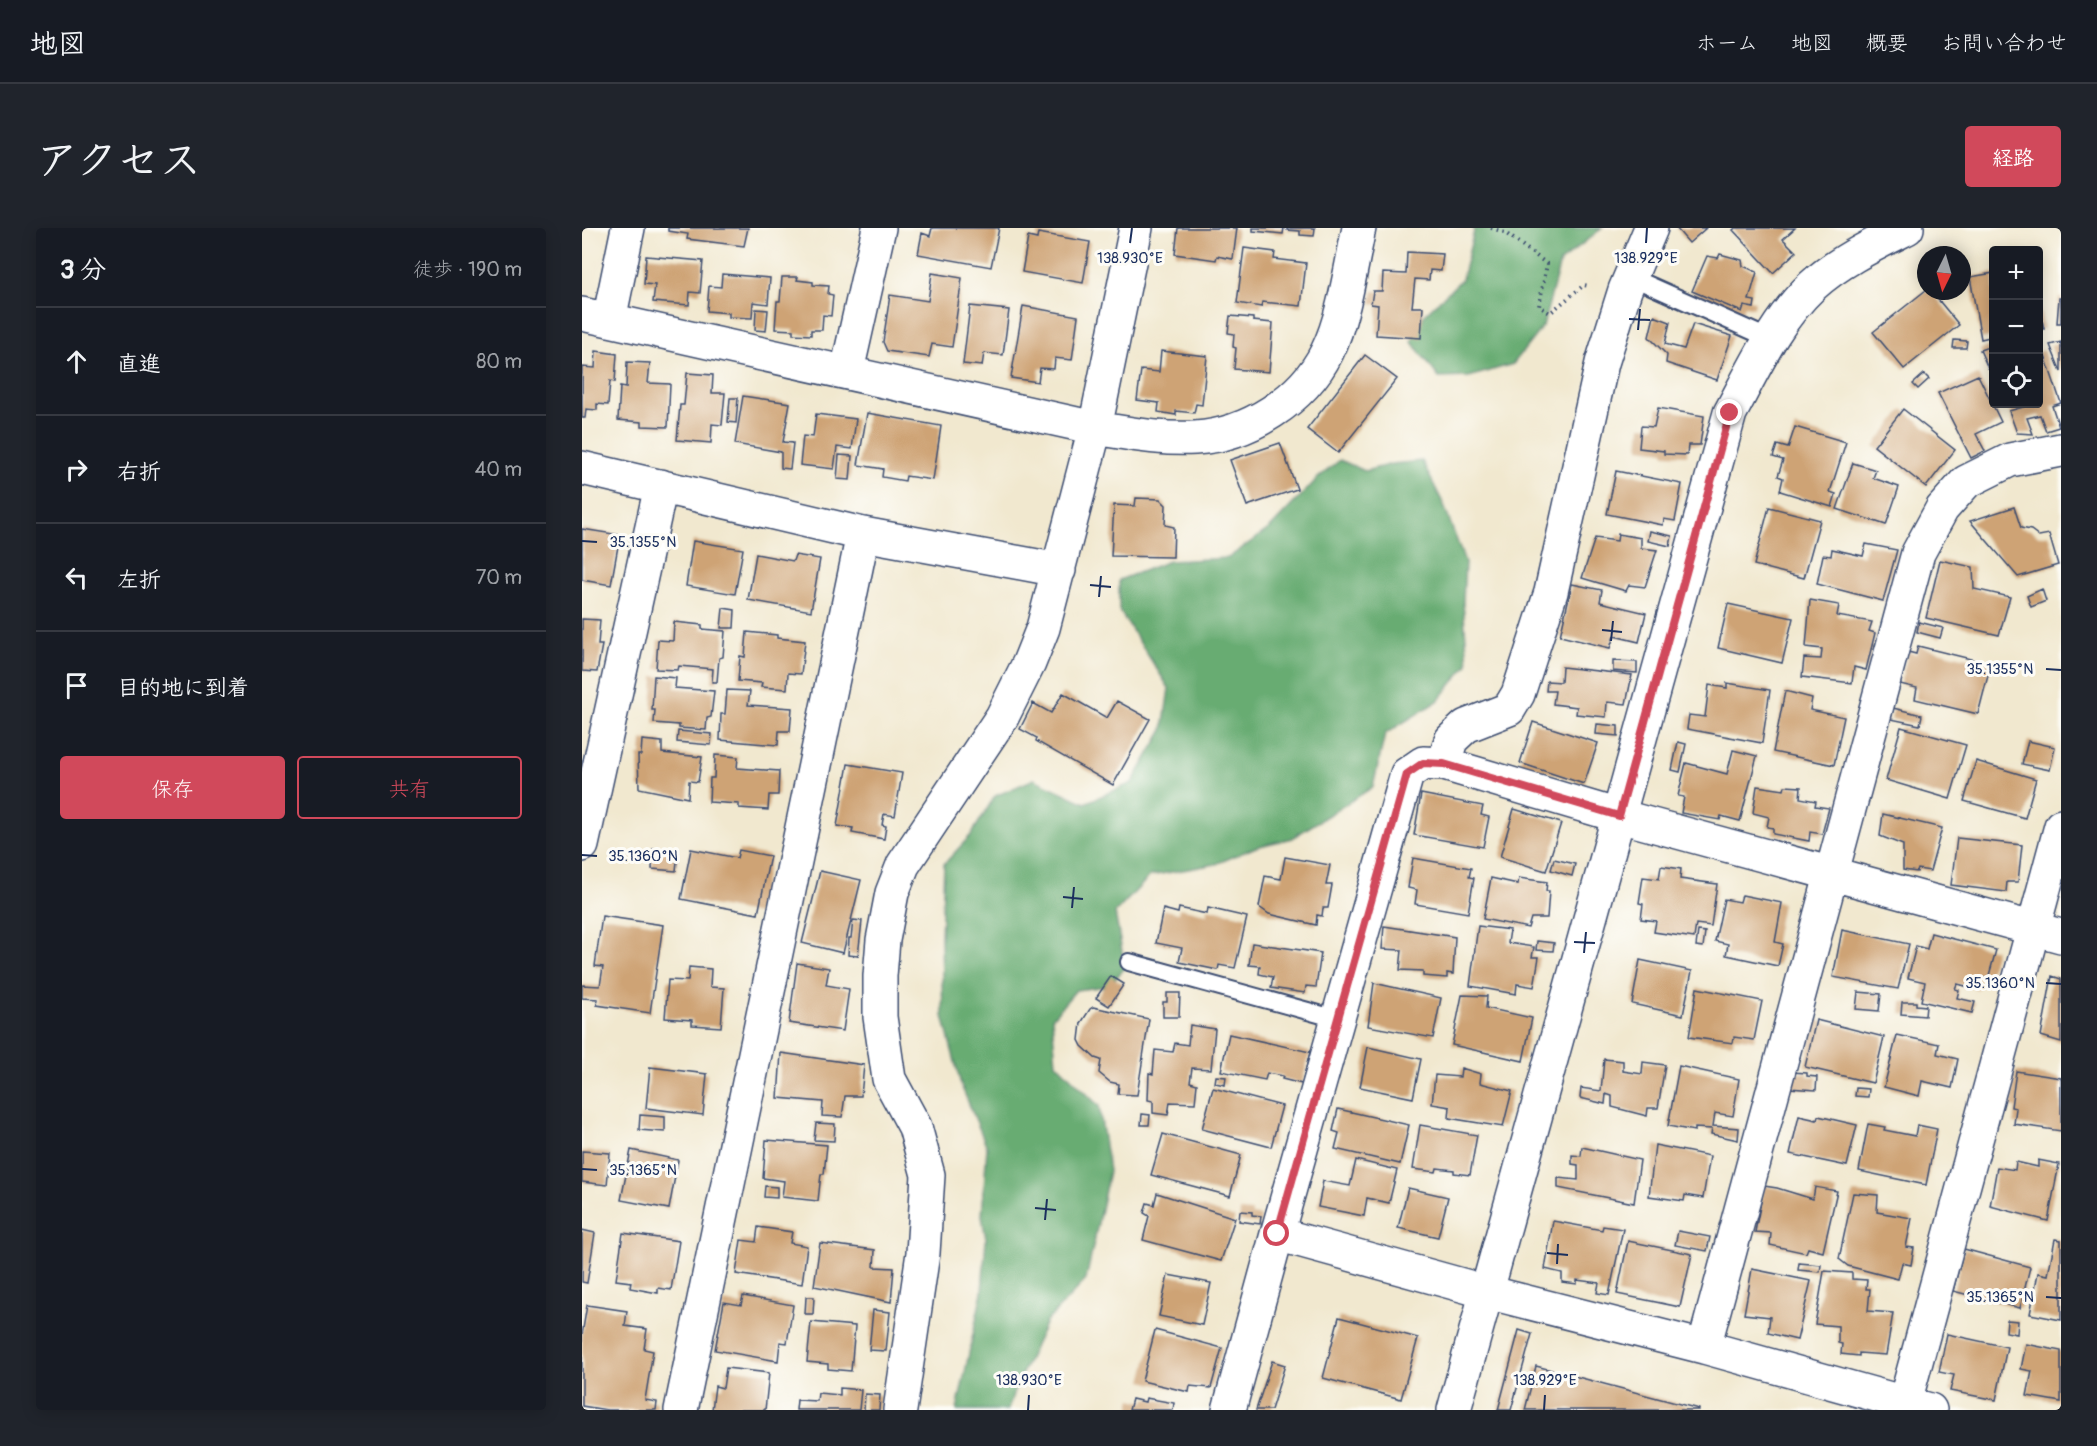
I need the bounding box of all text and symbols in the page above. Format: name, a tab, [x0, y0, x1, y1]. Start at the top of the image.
text: 地図	[30, 27, 86, 62]
text: ホーム	[1696, 30, 1758, 57]
text: 地図	[1791, 30, 1833, 57]
text: 概要	[1866, 30, 1908, 57]
text: お問い合わせ	[1941, 30, 2067, 57]
button: 経路	[1965, 126, 2061, 187]
text: アクセス	[36, 135, 201, 187]
north arrow	[1917, 246, 1971, 300]
map controls	[1989, 246, 2043, 408]
button: +	[1989, 246, 2043, 300]
text: 138.930°E	[1097, 249, 1163, 268]
text: 138.929°E	[1614, 249, 1678, 268]
text: 3 分	[60, 254, 106, 286]
text: 徒歩 · 190 m	[413, 257, 522, 282]
button: −	[1989, 300, 2043, 354]
icon: ahead	[60, 345, 93, 378]
text: 80 m	[476, 349, 522, 374]
text: 直進	[117, 350, 161, 378]
button: locate	[1989, 354, 2043, 408]
route end	[1716, 399, 1742, 425]
icon: right	[60, 453, 93, 486]
text: 40 m	[475, 457, 522, 482]
text: 右折	[117, 458, 161, 486]
text: 35.1355°N	[610, 533, 677, 552]
icon: left	[60, 561, 93, 594]
text: 70 m	[476, 565, 522, 590]
text: 左折	[117, 566, 161, 594]
text: 35.1355°N	[1967, 660, 2034, 679]
icon: arrive	[60, 669, 93, 702]
text: 目的地に到着	[117, 674, 249, 702]
button: 保存	[60, 756, 285, 819]
button: 共有	[297, 756, 522, 819]
text: 35.1360°N	[608, 847, 678, 866]
text: 35.1360°N	[1965, 974, 2035, 993]
text: 35.1365°N	[609, 1161, 677, 1180]
route start	[1263, 1220, 1289, 1246]
text: 35.1365°N	[1966, 1288, 2034, 1307]
text: 138.930°E	[996, 1371, 1062, 1390]
text: 138.929°E	[1513, 1371, 1577, 1390]

